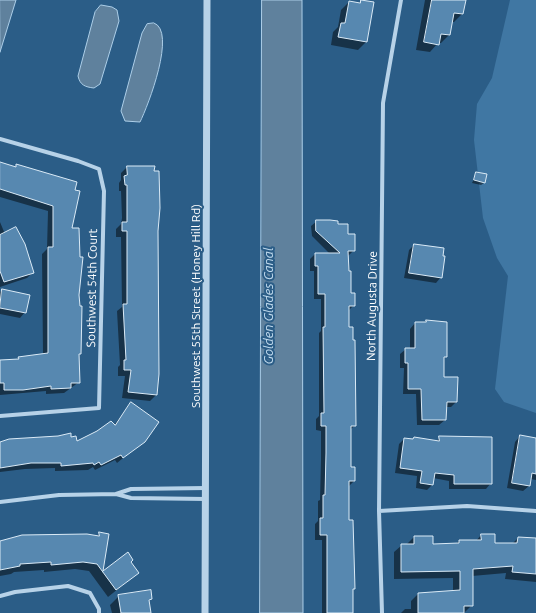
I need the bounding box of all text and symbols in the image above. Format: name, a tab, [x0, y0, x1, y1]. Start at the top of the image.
street label: Southwest 55th Street (Honey Hill Rd)	[189, 204, 203, 408]
street label: Southwest 54th Court	[84, 229, 100, 347]
water label: Golden Glades Canal	[261, 247, 277, 365]
street label: North Augusta Drive	[364, 251, 380, 361]

